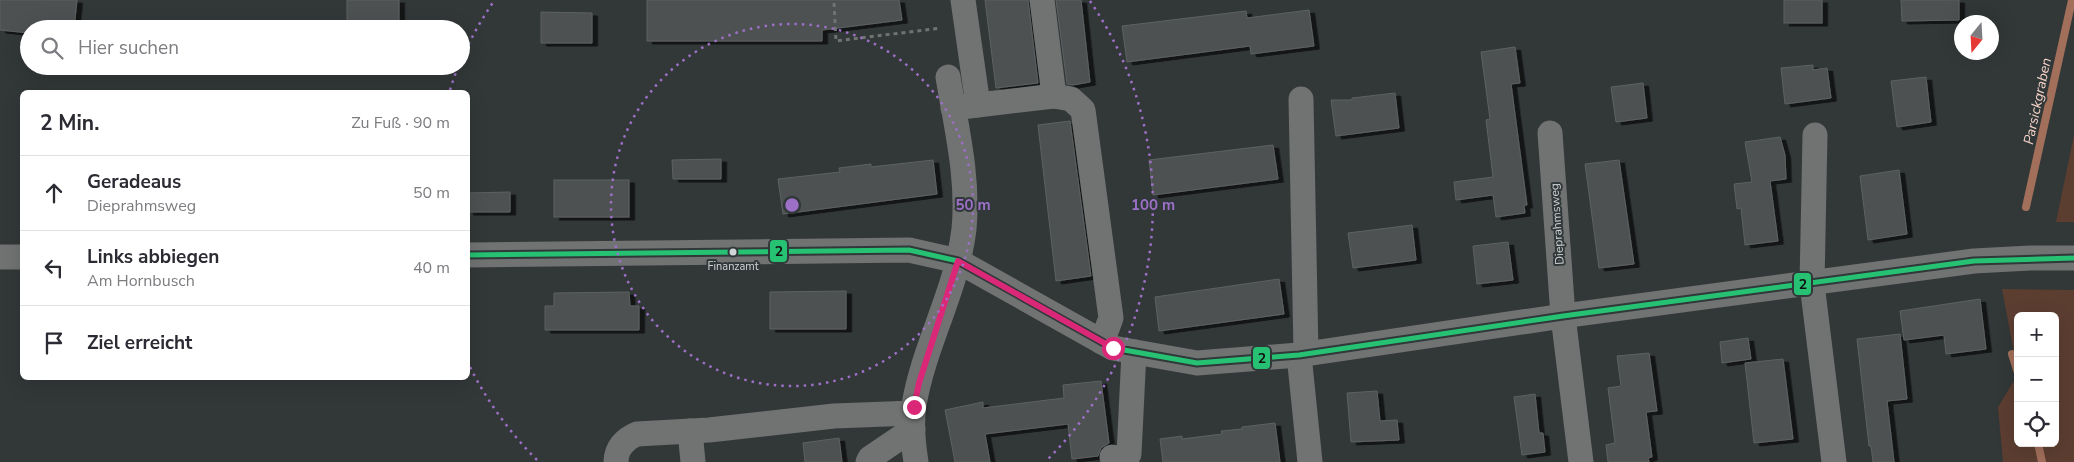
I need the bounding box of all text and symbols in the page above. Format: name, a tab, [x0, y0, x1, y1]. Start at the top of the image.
north arrow	[1954, 15, 1999, 60]
search box	[20, 20, 470, 75]
icon: search	[38, 34, 66, 62]
text: Hier suchen	[78, 35, 179, 61]
water label: Parsickgraben	[2019, 56, 2056, 146]
text: 2 Min.	[40, 109, 99, 137]
text: Zu Fuß · 90 m	[351, 112, 450, 134]
text: Geradeaus	[87, 169, 181, 195]
icon: ahead	[40, 179, 68, 207]
text: 50 m	[413, 182, 450, 204]
street label: Dieprahmsweg	[1546, 183, 1568, 265]
text: Dieprahmsweg	[87, 195, 196, 217]
text: 50 m	[955, 195, 991, 215]
text: 100 m	[1131, 195, 1175, 215]
centre of rings	[783, 196, 801, 214]
line badge: 2	[769, 239, 788, 263]
text: 2	[775, 242, 783, 261]
text: Links abbiegen	[87, 244, 219, 270]
marker: Finanzamt	[728, 247, 738, 257]
icon: left	[40, 254, 68, 282]
text: 40 m	[413, 257, 450, 279]
place label: Finanzamt	[707, 259, 759, 274]
text: Am Hornbusch	[87, 270, 195, 292]
line badge: 2	[1793, 272, 1812, 296]
text: 2	[1799, 275, 1807, 294]
map controls	[2014, 312, 2059, 447]
button: +	[2014, 312, 2059, 357]
icon: arrive	[40, 329, 68, 357]
text: Ziel erreicht	[87, 330, 192, 356]
route start	[1102, 337, 1125, 360]
line badge: 2	[1252, 346, 1271, 370]
text: 2	[1258, 349, 1266, 368]
button: −	[2014, 357, 2059, 402]
route end	[903, 396, 926, 419]
button: locate	[2014, 402, 2059, 447]

